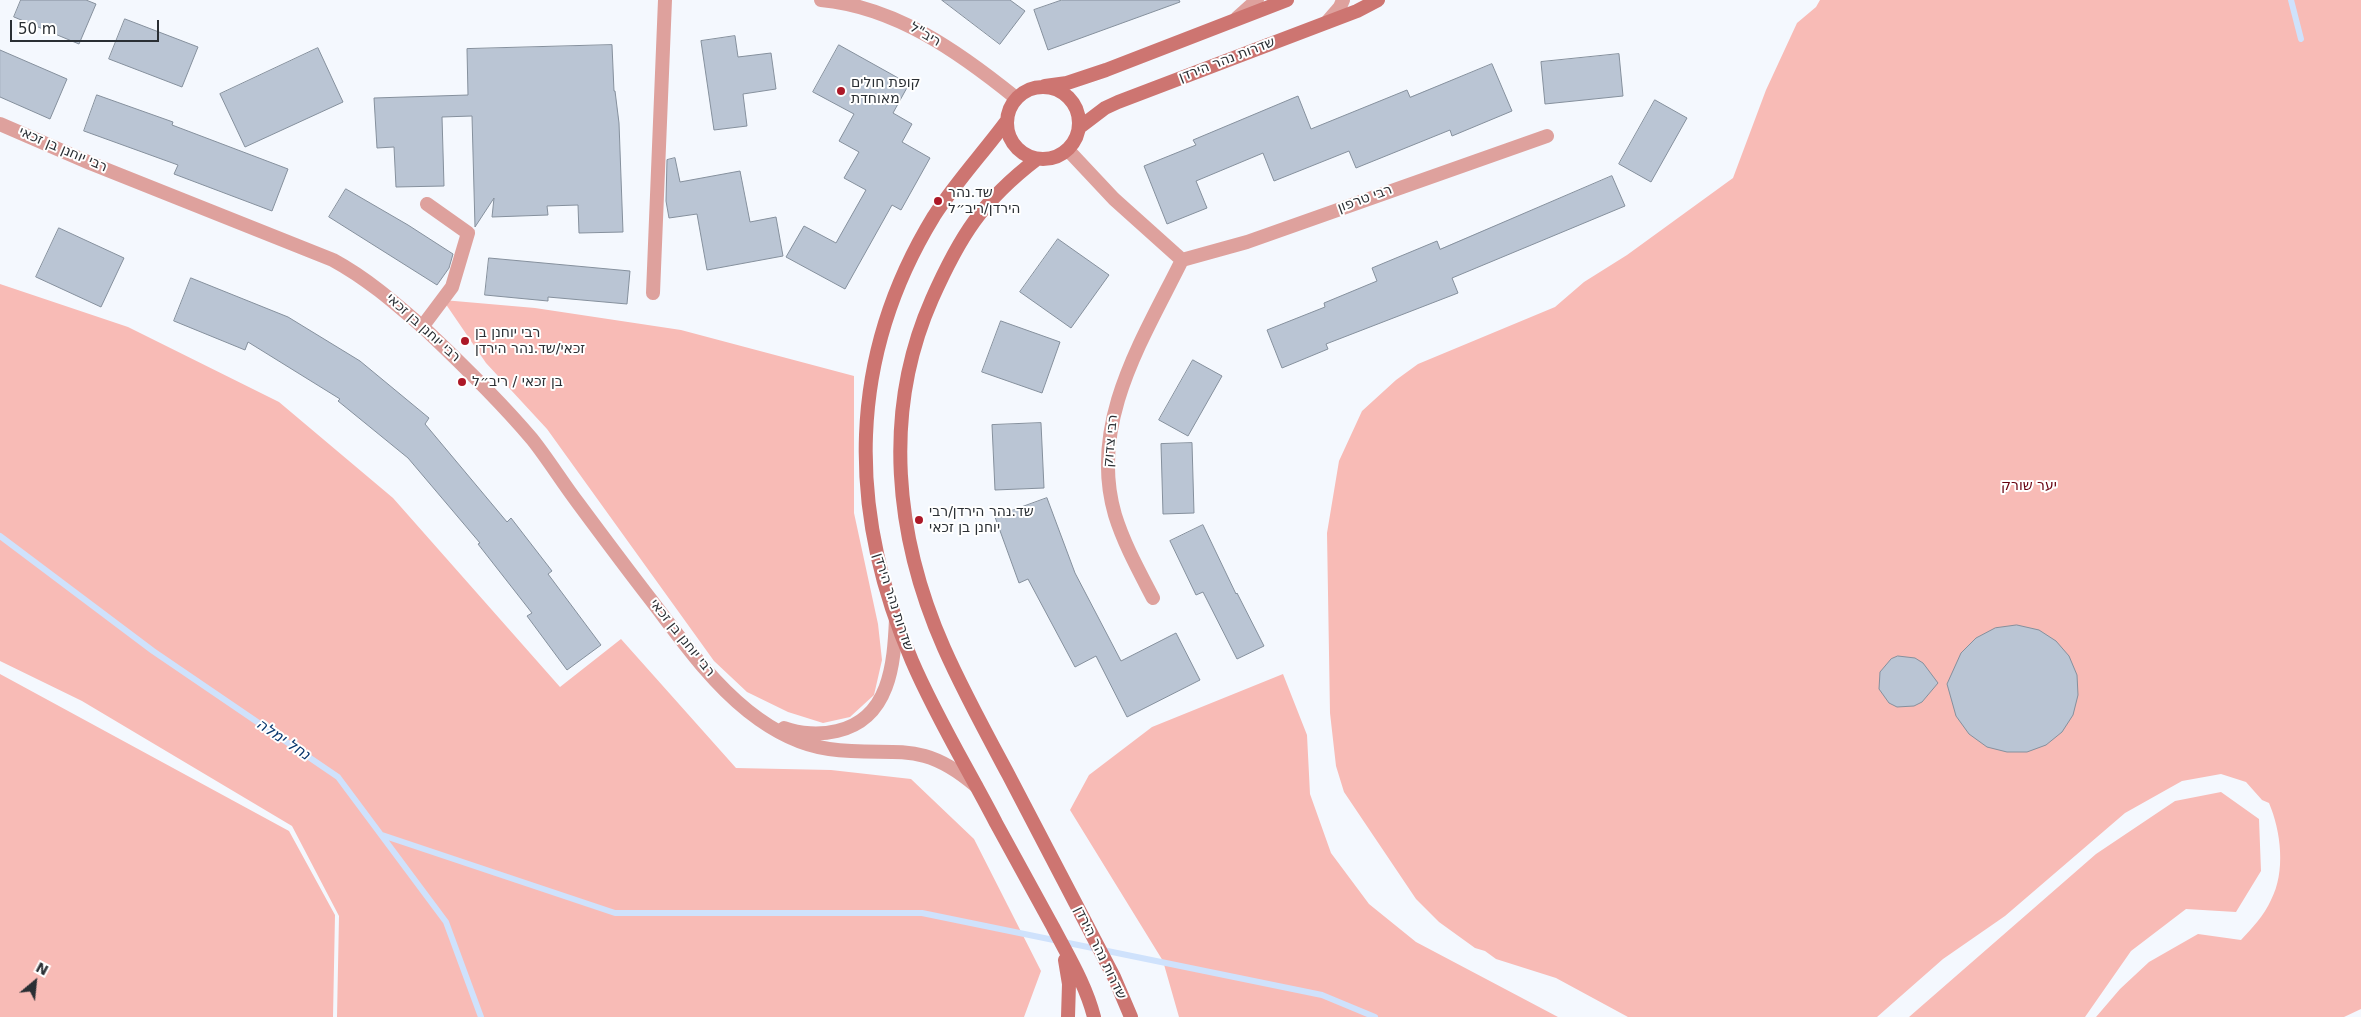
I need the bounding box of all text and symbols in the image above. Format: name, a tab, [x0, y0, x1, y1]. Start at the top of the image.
scale bar	[12, 10, 161, 42]
street label: ריב"ל	[906, 19, 944, 51]
text: 50 m	[18, 20, 56, 38]
street label: שדרות נהר הירדן	[1177, 34, 1277, 86]
place label: קופת חולים מאוחדת	[851, 75, 920, 108]
marker: קופת חולים מאוחדת	[835, 85, 847, 97]
street label: רבי יוחנן בן זכאי	[16, 124, 110, 176]
street label: רבי טרפון	[1335, 181, 1395, 217]
place label: שד.נהר הירדן/ריב״ל	[948, 185, 1020, 218]
marker: שד.נהר הירדן/ריב״ל	[932, 195, 944, 207]
street label: רבי יוחנן בן זכאי	[382, 290, 464, 366]
place label: רבי יוחנן בן זכאי/שד.נהר הירדן	[475, 325, 585, 358]
marker: רבי יוחנן בן זכאי/שד.נהר הירדן	[459, 335, 471, 347]
place label: בן זכאי / ריב״ל	[472, 374, 563, 390]
marker: בן זכאי / ריב״ל	[456, 376, 468, 388]
street label: רבי צדוק	[1100, 414, 1122, 468]
park label: יער שורק	[2001, 478, 2057, 494]
place label: שד.נהר הירדן/רבי יוחנן בן זכאי	[929, 504, 1034, 536]
marker: שד.נהר הירדן/רבי יוחנן בן זכאי	[913, 514, 925, 526]
street label: שדרות נהר הירדן	[869, 551, 917, 653]
street label: רבי יוחנן בן זכאי	[646, 596, 718, 680]
water label: נחל ימלה	[253, 715, 313, 765]
street label: שדרות נהר הירדן	[1070, 904, 1130, 1002]
north arrow	[10, 957, 60, 1007]
text: N	[33, 959, 51, 979]

